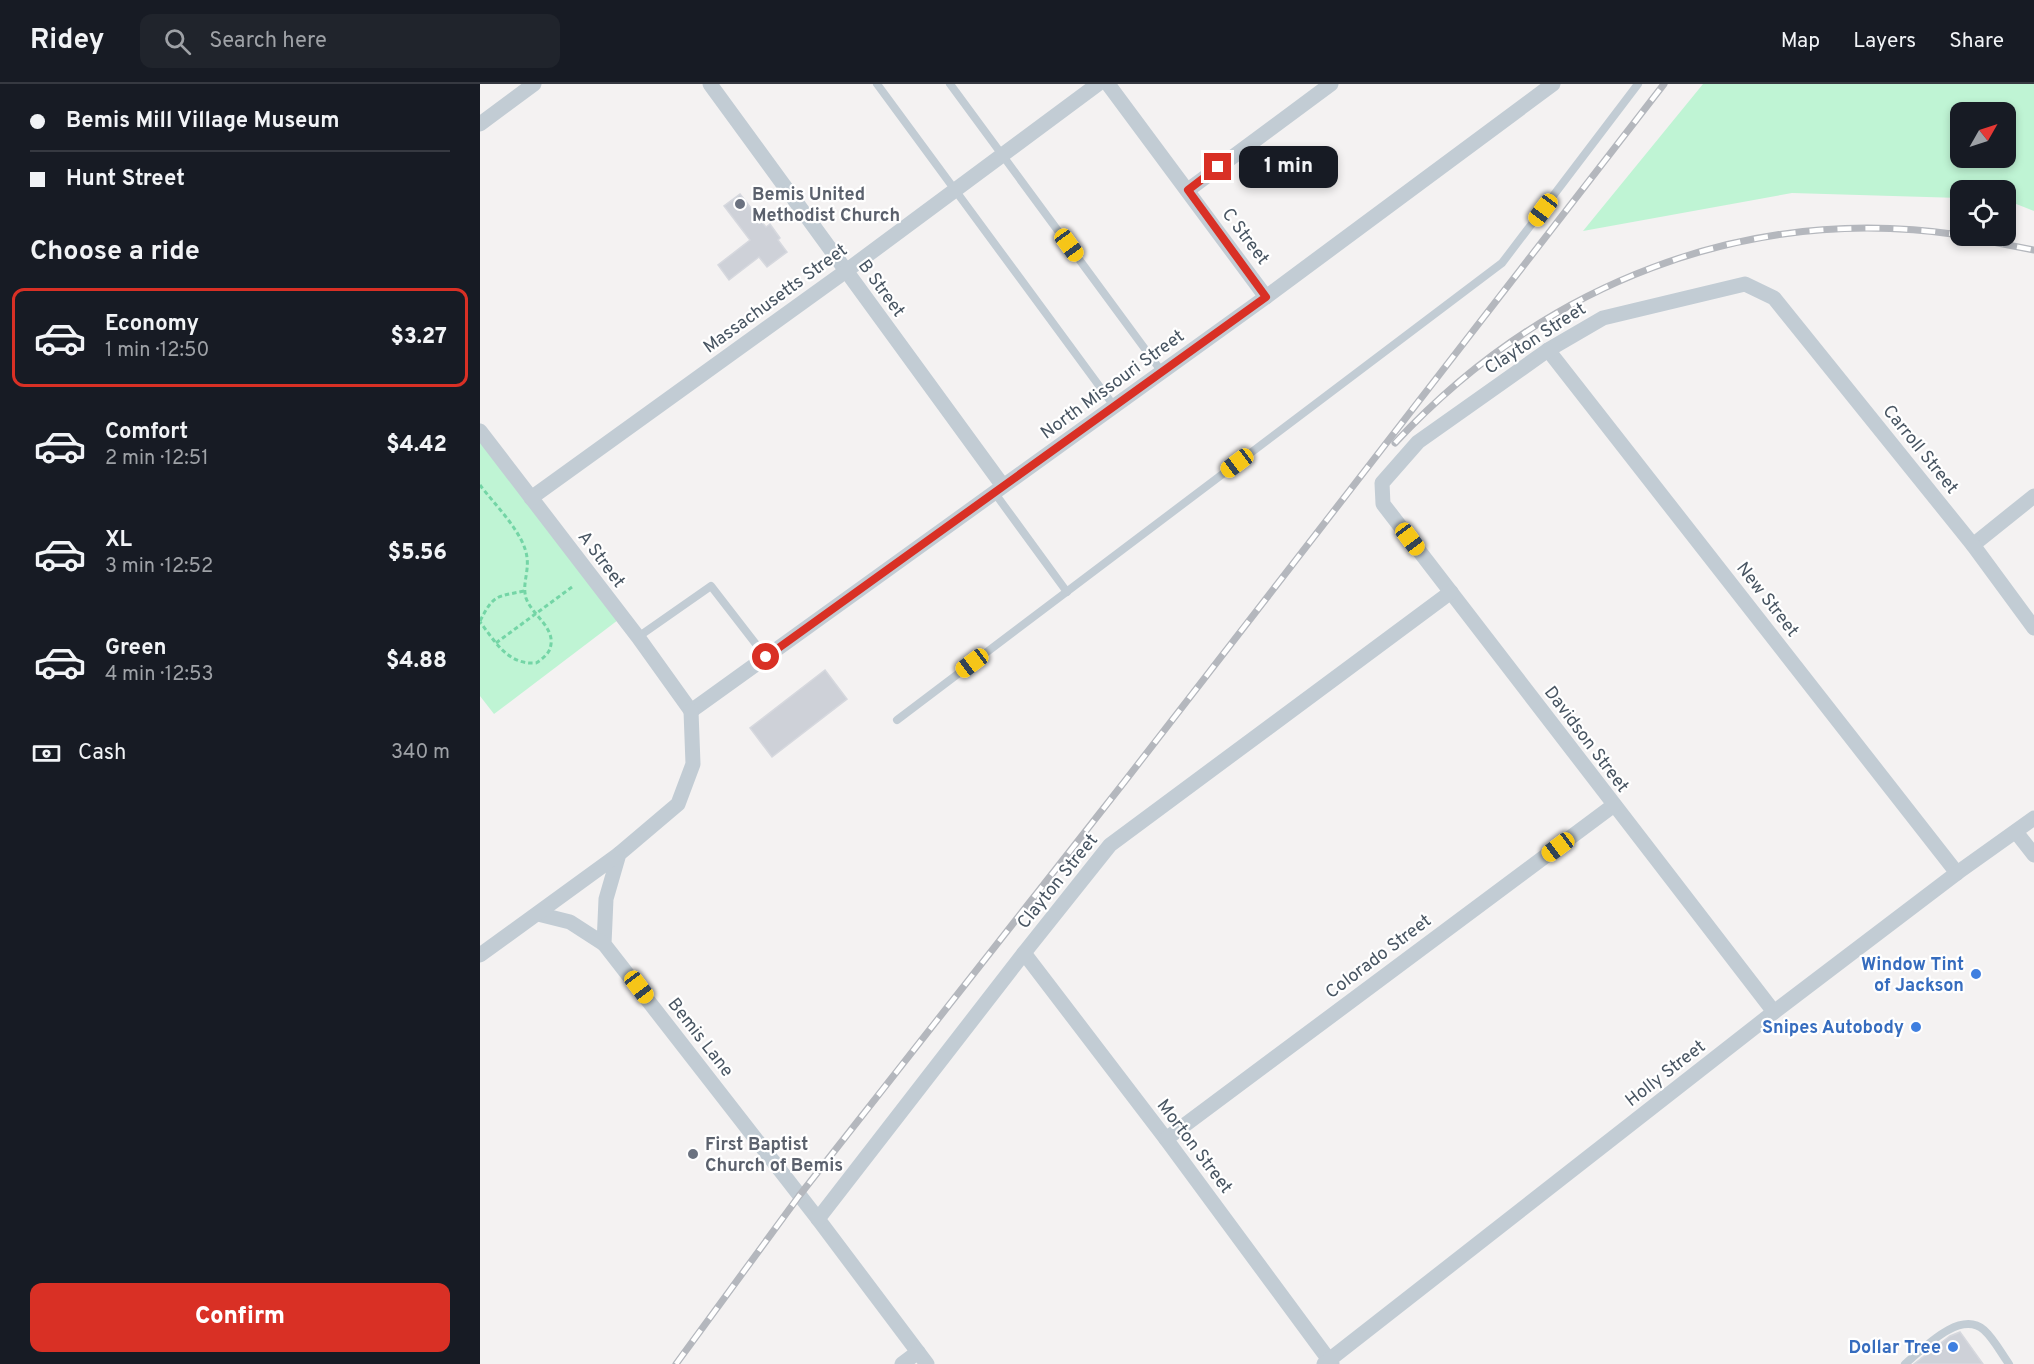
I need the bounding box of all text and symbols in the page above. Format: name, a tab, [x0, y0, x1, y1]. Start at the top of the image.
search box	[140, 14, 560, 68]
text: Ridey	[30, 23, 104, 59]
icon: search	[161, 25, 194, 58]
text: Search here	[209, 28, 327, 55]
text: Map	[1781, 28, 1820, 55]
text: Layers	[1853, 28, 1916, 55]
text: Share	[1949, 28, 2004, 55]
north arrow	[1950, 102, 2016, 168]
map controls	[1950, 102, 2016, 246]
text: Bemis Mill Village Museum	[66, 108, 340, 135]
callout: 1 min	[1239, 146, 1338, 188]
route end	[1204, 153, 1231, 180]
text: 1 min	[1264, 154, 1313, 180]
text: Hunt Street	[66, 166, 185, 193]
button: locate	[1950, 180, 2016, 246]
place label: Bemis United Methodist Church	[752, 184, 900, 228]
car	[1525, 190, 1561, 230]
marker: Bemis United Methodist Church	[733, 197, 747, 211]
street label: C Street	[1216, 204, 1274, 270]
car	[1051, 225, 1087, 265]
text: Choose a ride	[30, 235, 200, 269]
street label: Massachusetts Street	[699, 239, 852, 359]
street label: B Street	[852, 256, 909, 322]
street label: Clayton Street	[1481, 298, 1591, 380]
icon: car	[33, 311, 87, 365]
text: Economy	[105, 311, 199, 338]
text: $3.27	[390, 324, 447, 351]
street label: North Missouri Street	[1036, 325, 1189, 445]
text: 1 min · 12:50	[105, 338, 209, 364]
street label: Carroll Street	[1877, 401, 1963, 499]
icon: car	[33, 419, 87, 473]
text: Comfort	[105, 419, 188, 446]
text: $4.42	[386, 432, 447, 459]
car	[1217, 445, 1257, 481]
text: 2 min · 12:51	[105, 446, 209, 472]
car	[1392, 519, 1428, 559]
icon: car	[33, 527, 87, 581]
text: XL	[105, 527, 132, 554]
street label: A Street	[572, 527, 630, 593]
text: $5.56	[388, 540, 447, 567]
text: 3 min · 12:52	[105, 554, 213, 580]
street label: New Street	[1730, 558, 1803, 642]
icon: car	[33, 635, 87, 689]
text: Green	[105, 635, 167, 662]
route start	[752, 643, 779, 670]
car	[952, 645, 992, 681]
text: $4.88	[386, 648, 447, 675]
text: 4 min · 12:53	[105, 662, 213, 688]
street label: Davidson Street	[1538, 682, 1633, 798]
icon: cash	[30, 737, 63, 770]
text: Cash	[78, 740, 127, 767]
text: 340 m	[391, 740, 450, 766]
car	[1538, 829, 1578, 865]
street label: Clayton Street	[1013, 830, 1104, 934]
street label: Colorado Street	[1321, 910, 1436, 1005]
place label: Window Tint of Jackson	[1861, 954, 1964, 998]
car	[621, 967, 657, 1007]
marker: Window Tint of Jackson	[1969, 967, 1983, 981]
street label: Bemis Lane	[662, 994, 738, 1082]
place label: Snipes Autobody	[1762, 1017, 1904, 1040]
marker: Snipes Autobody	[1909, 1020, 1923, 1034]
street label: Holly Street	[1621, 1036, 1711, 1113]
street label: Morton Street	[1151, 1095, 1237, 1199]
place label: First Baptist Church of Bemis	[705, 1134, 843, 1178]
marker: First Baptist Church of Bemis	[686, 1147, 700, 1161]
button: Confirm	[30, 1283, 450, 1352]
place label: Dollar Tree	[1849, 1337, 1941, 1360]
marker: Dollar Tree	[1946, 1340, 1960, 1354]

